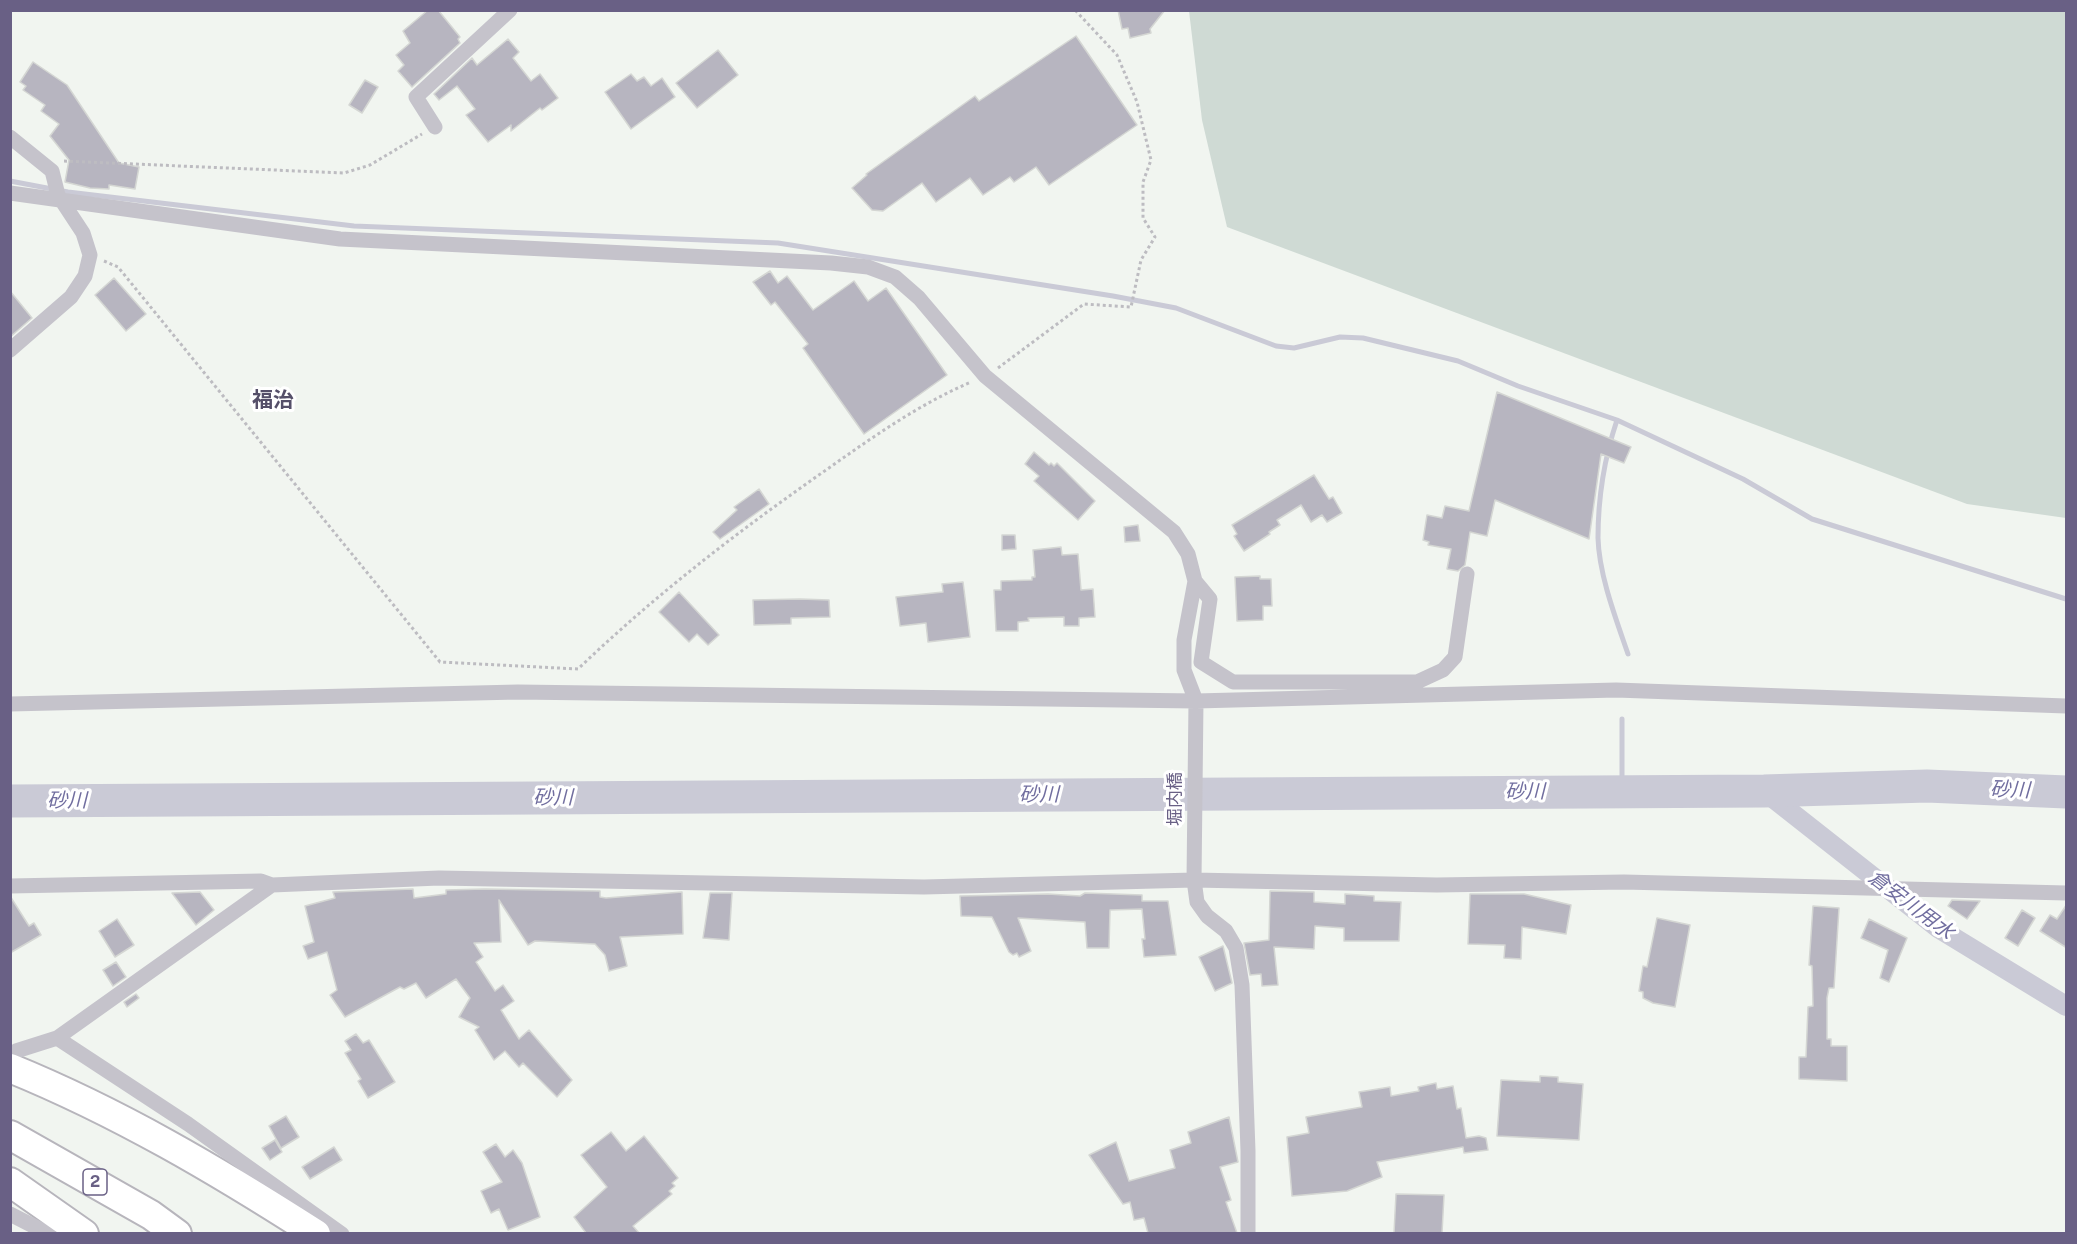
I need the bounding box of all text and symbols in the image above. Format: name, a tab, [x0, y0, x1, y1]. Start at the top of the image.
district label: 福治	[252, 388, 294, 414]
street label: 堀内橋	[1164, 772, 1186, 826]
water label: 砂川	[1990, 777, 2030, 803]
water label: 砂川	[1505, 780, 1545, 804]
water label: 砂川	[1019, 783, 1059, 807]
water label: 砂川	[533, 786, 573, 810]
water label: 砂川	[47, 789, 87, 813]
water label: 倉安川用水	[1864, 865, 1958, 945]
road number: 2	[83, 1169, 107, 1195]

